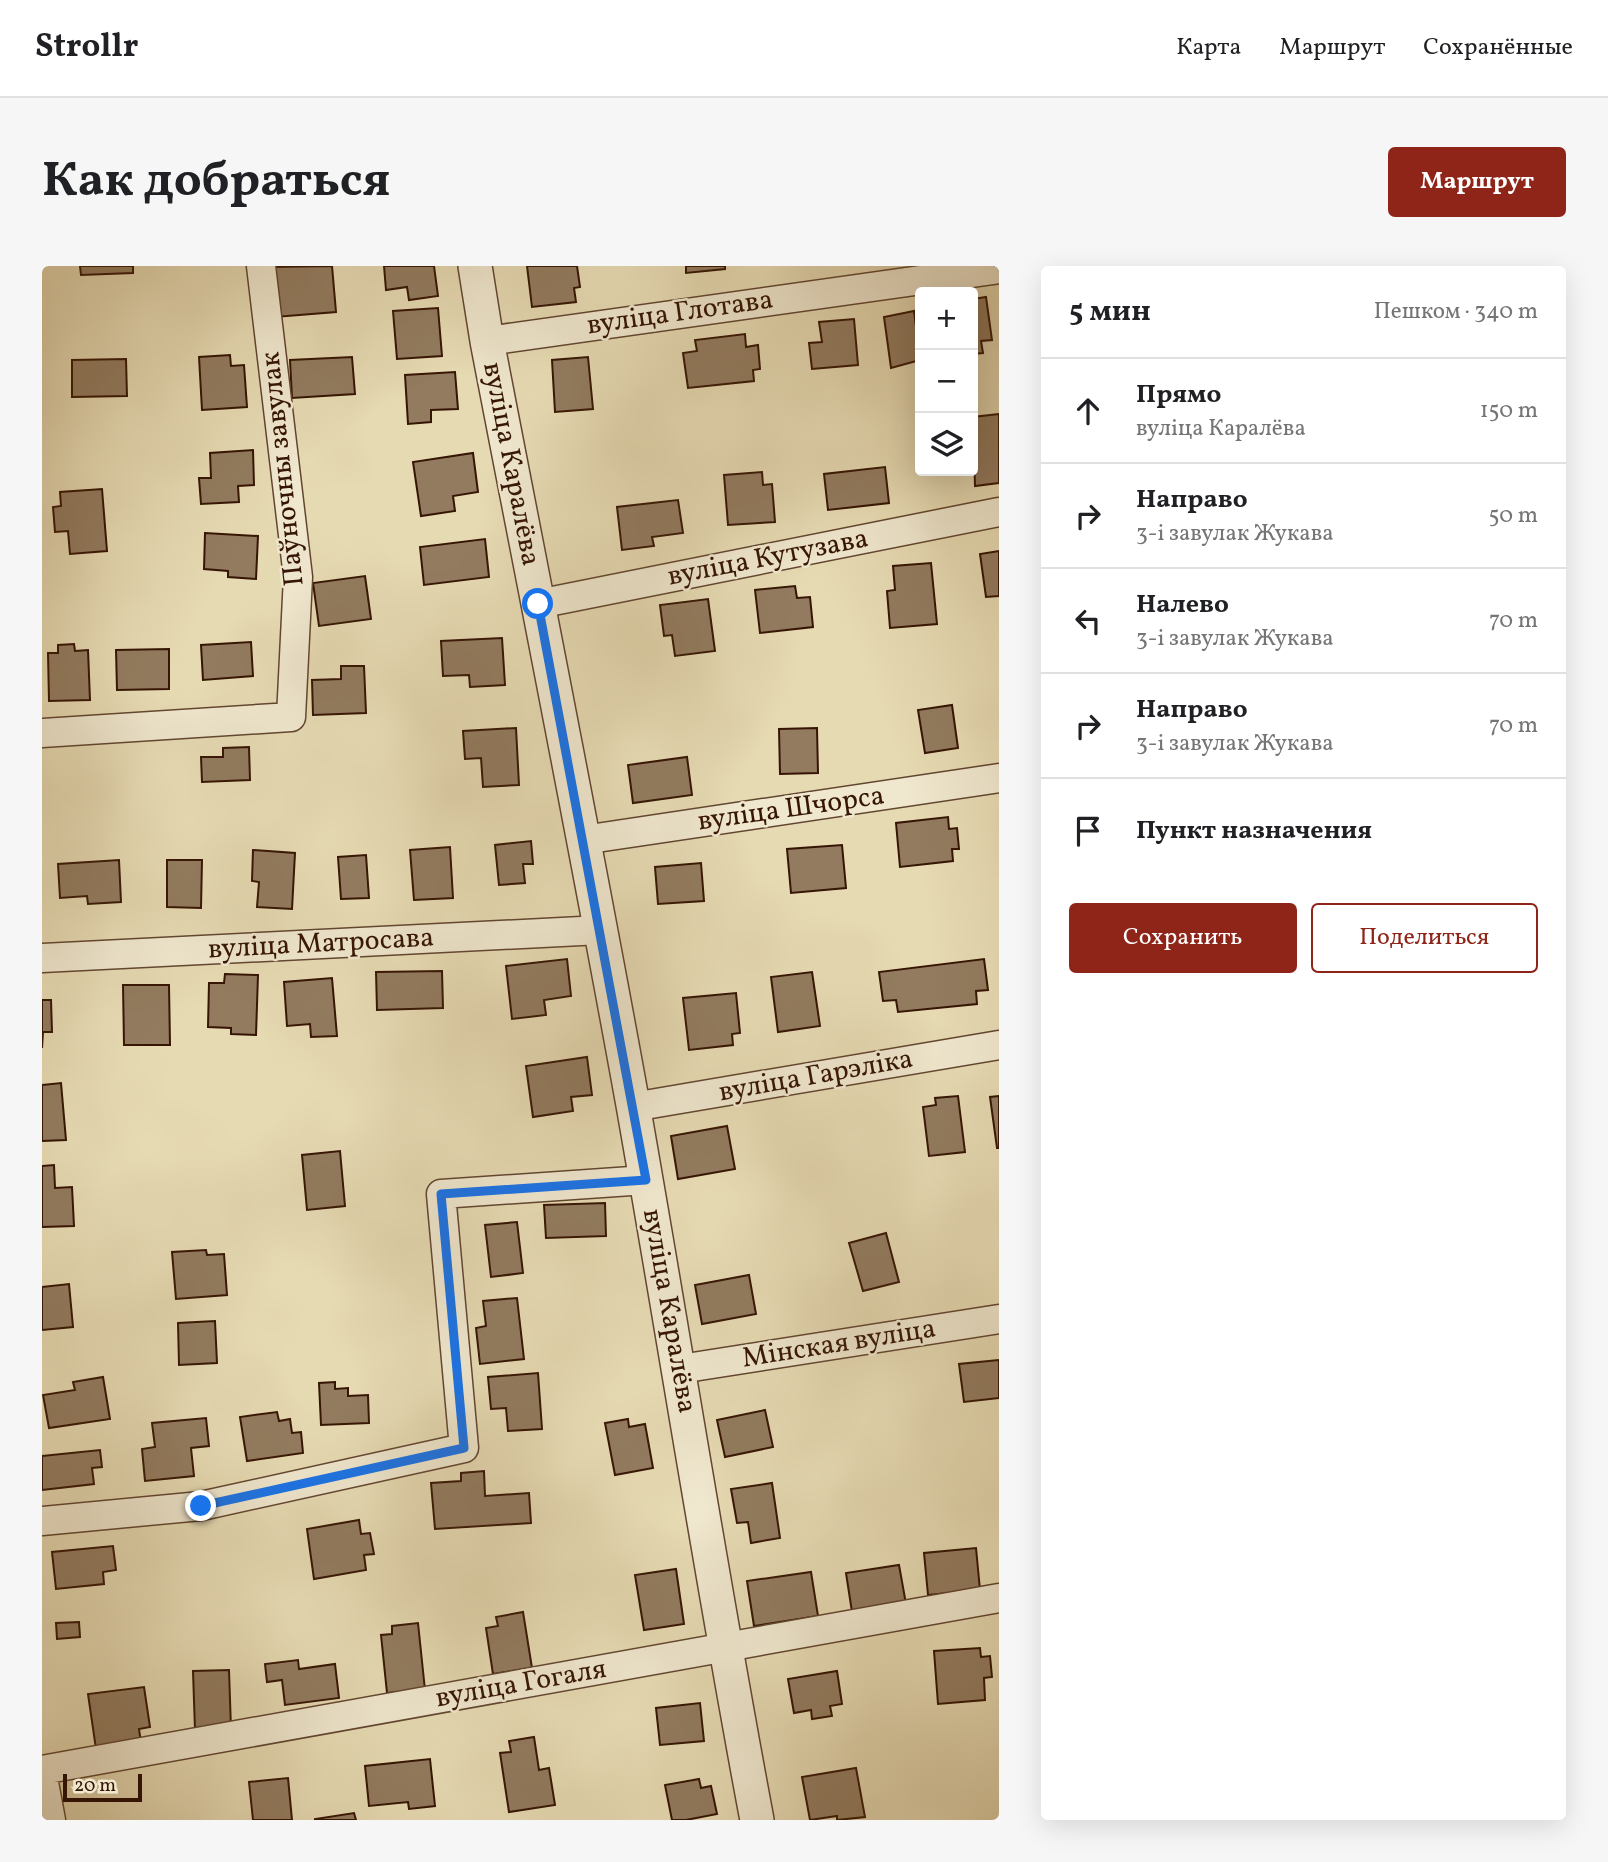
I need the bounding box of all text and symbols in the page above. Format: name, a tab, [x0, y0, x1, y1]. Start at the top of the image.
text: Strollr	[35, 25, 138, 71]
text: Карта	[1176, 31, 1241, 65]
text: Маршрут	[1279, 31, 1385, 65]
text: Сохранённые	[1423, 31, 1573, 65]
button: Маршрут	[1388, 147, 1566, 217]
text: Как добраться	[42, 148, 390, 217]
street label: вуліца Глотава	[584, 281, 776, 345]
map controls	[915, 287, 978, 476]
button: +	[915, 287, 978, 350]
text: 5 мин	[1069, 291, 1151, 333]
text: Пешком · 340 m	[1374, 296, 1538, 328]
street label: Паўночны завулак	[251, 350, 315, 588]
button: −	[915, 350, 978, 413]
street label: вуліца Каралёва	[472, 359, 550, 569]
text: Прямо	[1136, 377, 1221, 413]
icon: ahead	[1069, 392, 1107, 430]
text: 150 m	[1480, 395, 1538, 427]
button: layers	[915, 413, 978, 476]
text: вуліца Каралёва	[1136, 413, 1306, 445]
text: Направо	[1136, 482, 1248, 518]
icon: right	[1069, 497, 1107, 535]
text: 50 m	[1489, 500, 1538, 532]
text: 3-і завулак Жукава	[1136, 518, 1334, 550]
street label: вуліца Кутузава	[664, 519, 872, 597]
text: Налево	[1136, 587, 1229, 623]
route start	[522, 588, 553, 619]
icon: left	[1069, 602, 1107, 640]
text: 70 m	[1489, 605, 1538, 637]
text: 3-і завулак Жукава	[1136, 623, 1334, 655]
text: Направо	[1136, 692, 1248, 728]
icon: right	[1069, 707, 1107, 745]
text: 70 m	[1489, 710, 1538, 742]
text: 3-і завулак Жукава	[1136, 728, 1334, 760]
street label: вуліца Шчорса	[695, 777, 887, 841]
icon: arrive	[1069, 812, 1107, 850]
text: Пункт назначения	[1136, 813, 1372, 849]
button: Сохранить	[1069, 903, 1297, 973]
button: Поделиться	[1311, 903, 1538, 973]
street label: вуліца Матросава	[207, 919, 435, 969]
street label: вуліца Гарэліка	[716, 1040, 916, 1112]
street label: вуліца Каралёва	[632, 1206, 706, 1416]
street label: Мінская вуліца	[739, 1309, 939, 1379]
route end	[185, 1490, 216, 1521]
street label: вуліца Гогаля	[433, 1650, 609, 1718]
scale bar	[63, 1771, 142, 1803]
text: 20 m	[74, 1773, 116, 1799]

